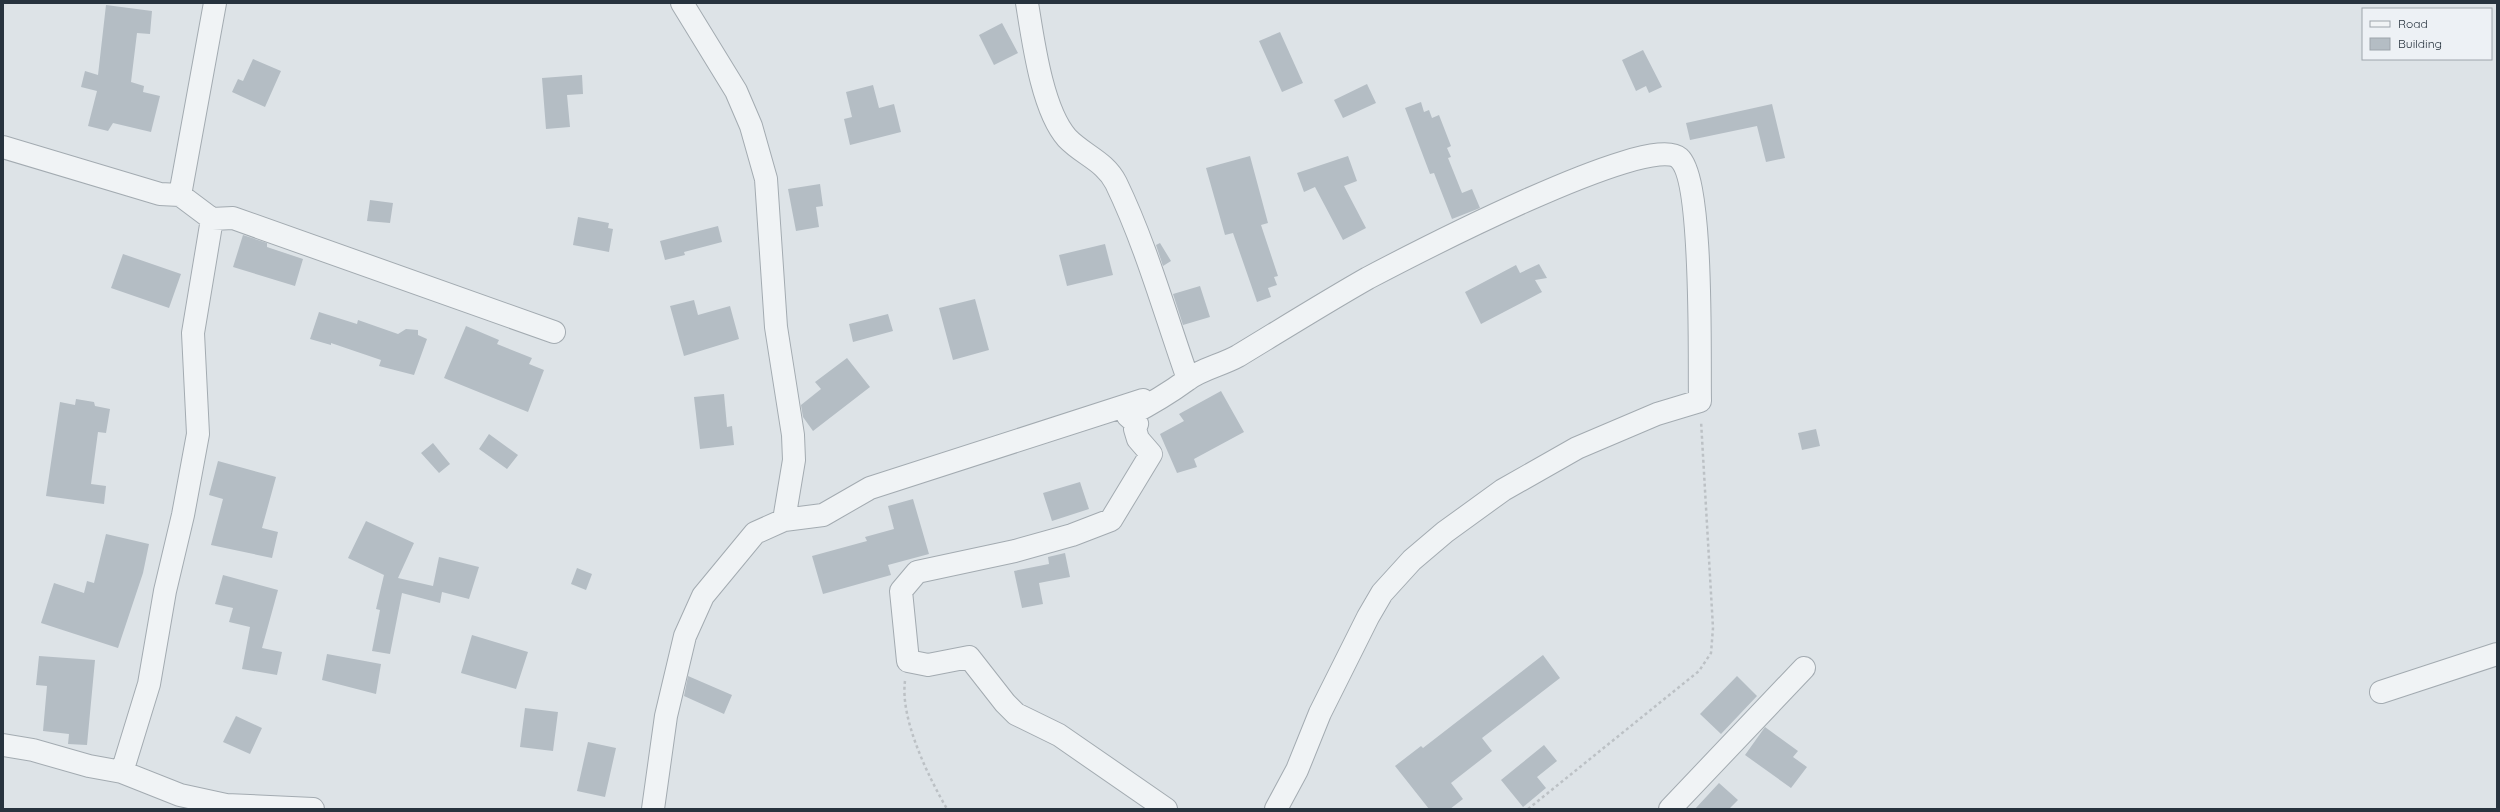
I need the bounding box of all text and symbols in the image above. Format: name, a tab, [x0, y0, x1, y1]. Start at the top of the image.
legend	[2362, 8, 2492, 60]
text: Road	[2398, 16, 2428, 31]
text: Building	[2398, 36, 2442, 51]

